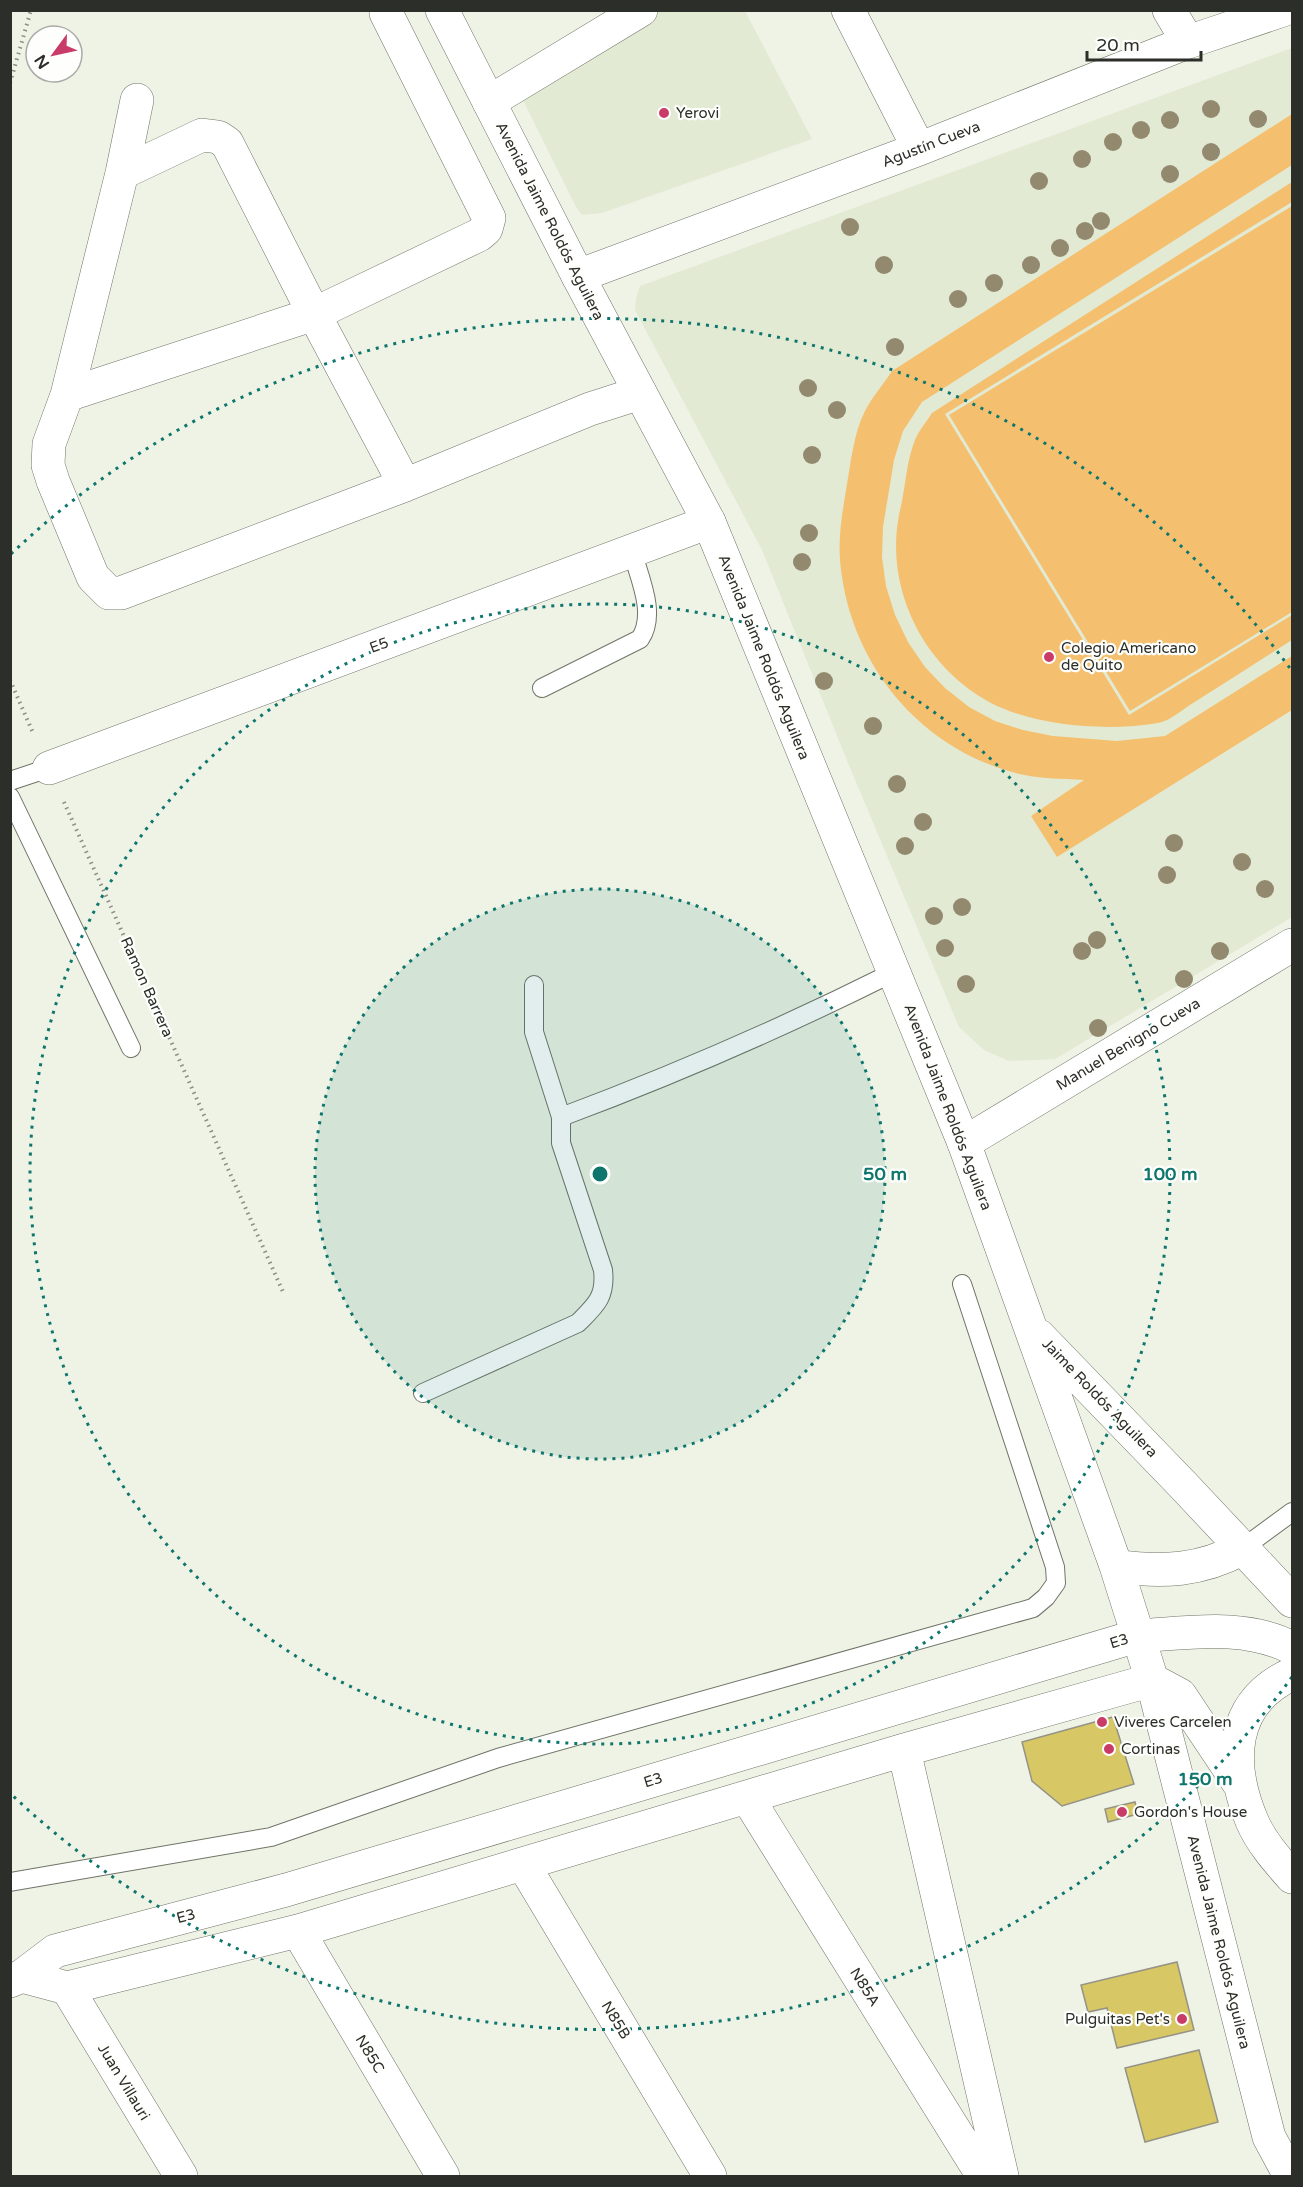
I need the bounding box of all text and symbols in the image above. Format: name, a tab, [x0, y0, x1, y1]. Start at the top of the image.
north arrow	[24, 24, 84, 84]
scale bar	[1087, 24, 1201, 62]
text: 20 m	[1096, 34, 1140, 56]
text: N	[30, 51, 54, 72]
place label: Yerovi	[676, 104, 719, 122]
marker: Yerovi	[657, 106, 671, 120]
street label: Agustín Cueva	[880, 117, 982, 171]
street label: Avenida Jaime Roldós Aguilera	[492, 119, 608, 323]
street label: Avenida Jaime Roldós Aguilera	[714, 552, 814, 762]
street label: E5	[367, 633, 391, 657]
place label: Colegio Americano de Quito	[1061, 639, 1196, 674]
marker: Colegio Americano de Quito	[1042, 650, 1056, 664]
street label: Ramon Barrera	[117, 934, 177, 1040]
street label: Manuel Benigno Cueva	[1053, 994, 1203, 1094]
street label: Avenida Jaime Roldós Aguilera	[900, 1001, 996, 1213]
text: 50 m	[863, 1163, 907, 1185]
text: 100 m	[1142, 1163, 1198, 1185]
centre of rings	[590, 1164, 610, 1184]
street label: Jaime Roldós Aguilera	[1039, 1335, 1161, 1461]
street label: E3	[1107, 1630, 1131, 1652]
place label: Viveres Carcelen	[1114, 1713, 1232, 1731]
marker: Viveres Carcelen	[1095, 1715, 1109, 1729]
place label: Cortinas	[1121, 1740, 1180, 1758]
marker: Cortinas	[1102, 1742, 1116, 1756]
text: 150 m	[1177, 1768, 1233, 1790]
street label: E3	[641, 1769, 665, 1791]
place label: Gordon's House	[1134, 1803, 1247, 1821]
marker: Gordon's House	[1115, 1805, 1129, 1819]
street label: Avenida Jaime Roldós Aguilera	[1184, 1833, 1254, 2051]
street label: E3	[174, 1905, 198, 1927]
street label: N85A	[846, 1964, 884, 2010]
street label: N85B	[598, 1998, 634, 2042]
place label: Pulguitas Pet's	[1065, 2010, 1170, 2028]
marker: Pulguitas Pet's	[1175, 2012, 1189, 2026]
street label: N85C	[352, 2032, 388, 2076]
street label: Juan Villauri	[94, 2040, 154, 2124]

